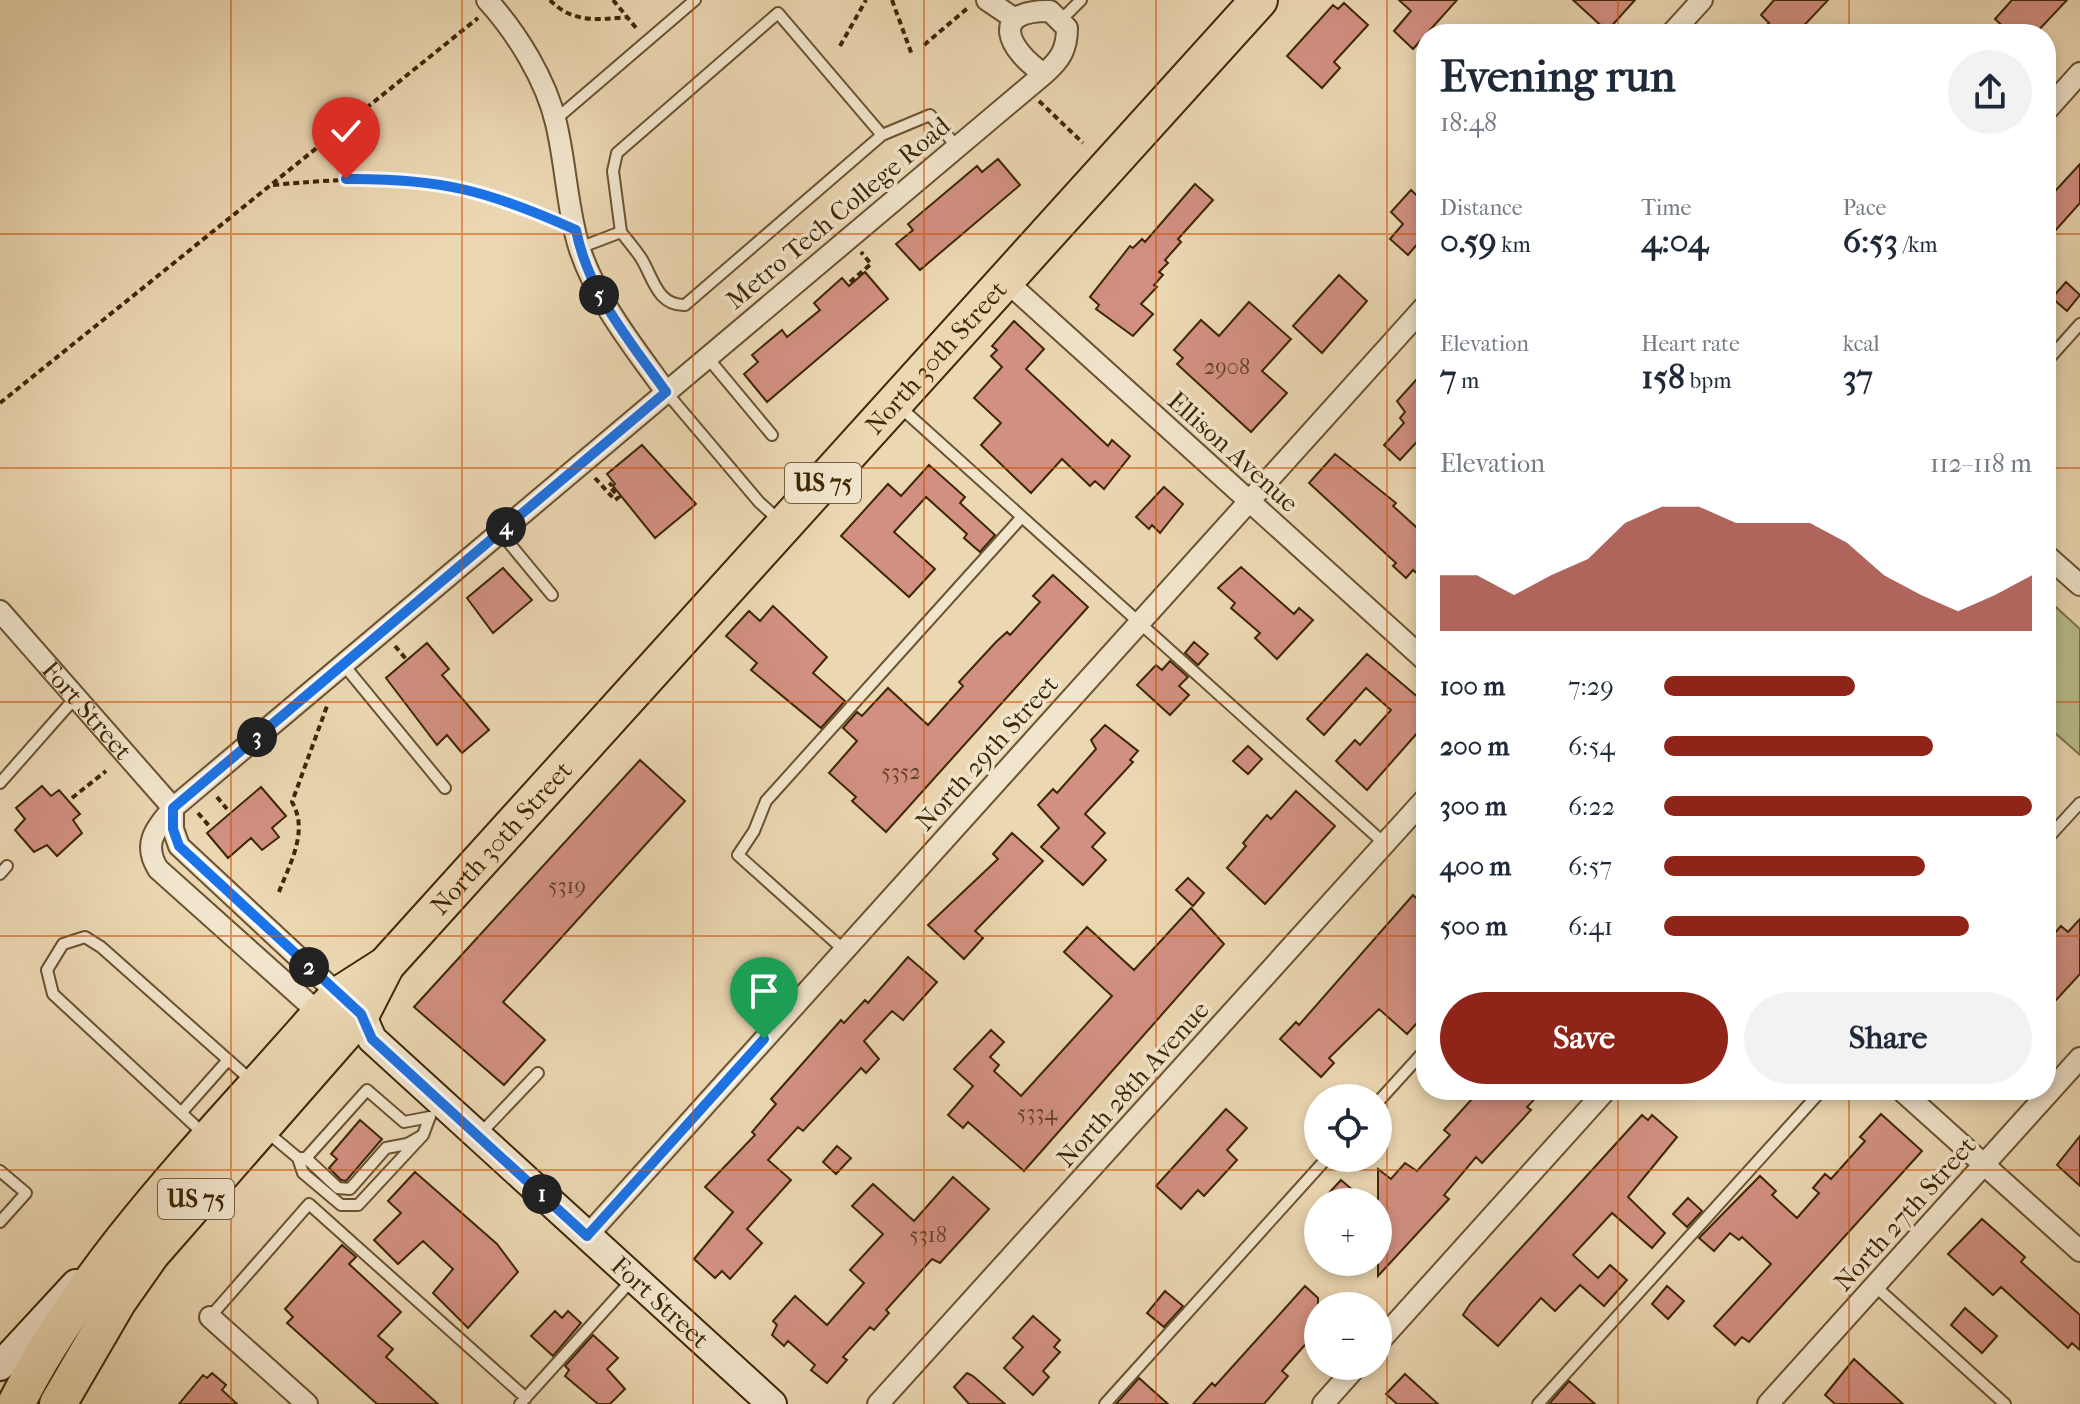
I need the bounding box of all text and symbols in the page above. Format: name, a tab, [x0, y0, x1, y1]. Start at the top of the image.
button: share	[1948, 50, 2032, 134]
text: Evening run	[1440, 51, 1675, 102]
pin	[312, 97, 380, 179]
text: 18:48	[1440, 107, 1497, 138]
icon: check	[324, 109, 368, 153]
street label: Metro Tech College Road	[720, 110, 957, 316]
text: Distance	[1440, 195, 1523, 221]
text: Time	[1641, 195, 1691, 221]
text: Pace	[1843, 195, 1886, 221]
text: 0.59	[1440, 221, 1496, 261]
text: 4:04	[1641, 221, 1708, 261]
text: 6:53	[1843, 221, 1898, 261]
text: km	[1496, 232, 1531, 258]
text: /km	[1898, 232, 1938, 258]
street label: North 30th Street	[858, 274, 1014, 440]
pin: 5	[579, 275, 619, 315]
text: 5	[594, 282, 604, 308]
text: Elevation	[1440, 331, 1529, 357]
text: Heart rate	[1641, 331, 1740, 357]
text: kcal	[1843, 331, 1880, 357]
house number: 2908	[1204, 354, 1250, 380]
text: 7	[1440, 357, 1456, 397]
text: 158	[1641, 357, 1685, 397]
text: 37	[1843, 357, 1873, 397]
text: m	[1456, 368, 1479, 394]
text: bpm	[1685, 368, 1731, 394]
street label: Ellison Avenue	[1161, 385, 1305, 519]
text: Elevation	[1440, 448, 1545, 479]
text: 112–118 m	[1930, 448, 2032, 479]
road number: US 75	[785, 463, 861, 503]
pin: 4	[486, 507, 526, 547]
text: 4	[500, 514, 513, 540]
street label: Fort Street	[35, 654, 139, 767]
street label: North 29th Street	[909, 669, 1065, 837]
text: 100 m	[1440, 671, 1505, 702]
text: 7:29	[1568, 671, 1614, 702]
pin: 3	[237, 717, 277, 757]
text: 3	[252, 724, 262, 750]
text: 200 m	[1440, 731, 1509, 762]
text: 6:54	[1568, 731, 1615, 762]
street label: North 30th Street	[424, 754, 579, 921]
house number: 5352	[881, 759, 921, 785]
text: 300 m	[1440, 791, 1507, 822]
text: 6:22	[1568, 791, 1615, 822]
text: 400 m	[1440, 851, 1511, 882]
text: 6:57	[1568, 851, 1612, 882]
house number: 5319	[548, 873, 586, 899]
text: 500 m	[1440, 911, 1507, 942]
text: 6:41	[1568, 911, 1613, 942]
pin: 2	[289, 947, 329, 987]
text: 2	[303, 954, 315, 980]
pin	[730, 957, 798, 1039]
icon: arrive	[742, 969, 786, 1013]
button: Save	[1440, 992, 1728, 1084]
button: Share	[1744, 992, 2032, 1084]
street label: North 28th Avenue	[1050, 994, 1216, 1173]
map controls	[1304, 1084, 1392, 1380]
button: locate	[1304, 1084, 1392, 1172]
house number: 5334	[1017, 1100, 1058, 1126]
street label: North 27th Street	[1828, 1130, 1983, 1298]
pin: 1	[522, 1174, 562, 1214]
road number: US 75	[158, 1179, 234, 1219]
text: 1	[538, 1181, 546, 1207]
button: +	[1304, 1188, 1392, 1276]
house number: 5318	[909, 1222, 947, 1248]
street label: Fort Street	[605, 1250, 716, 1355]
button: −	[1304, 1292, 1392, 1380]

